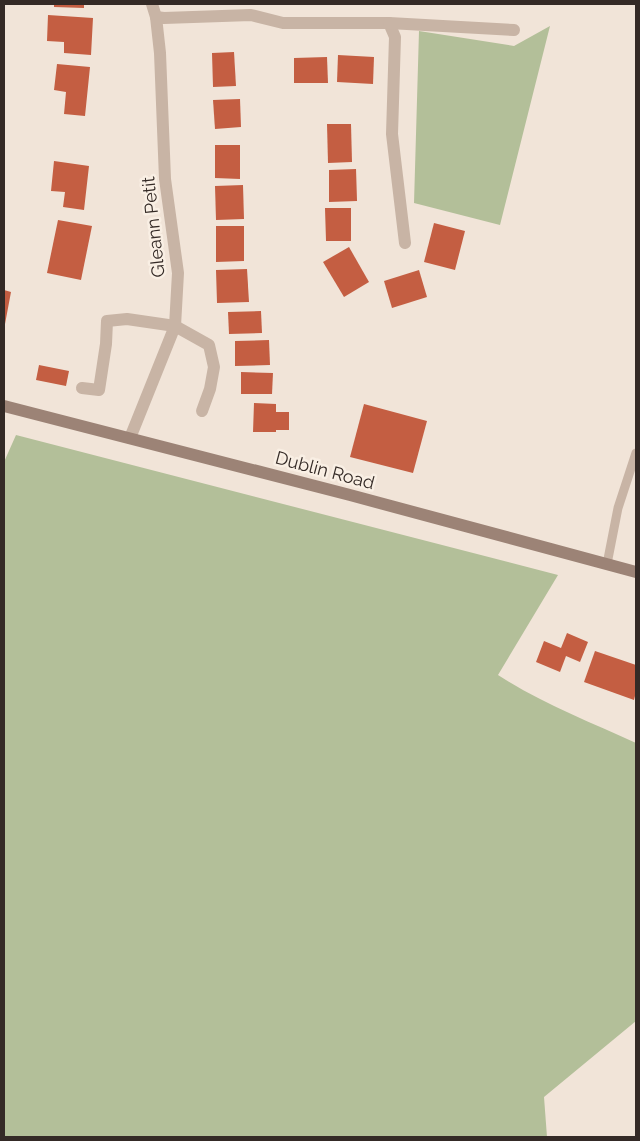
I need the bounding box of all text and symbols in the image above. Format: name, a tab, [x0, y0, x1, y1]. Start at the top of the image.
street label: Gleann Petit	[137, 176, 169, 278]
street label: Dublin Road	[273, 447, 377, 493]

